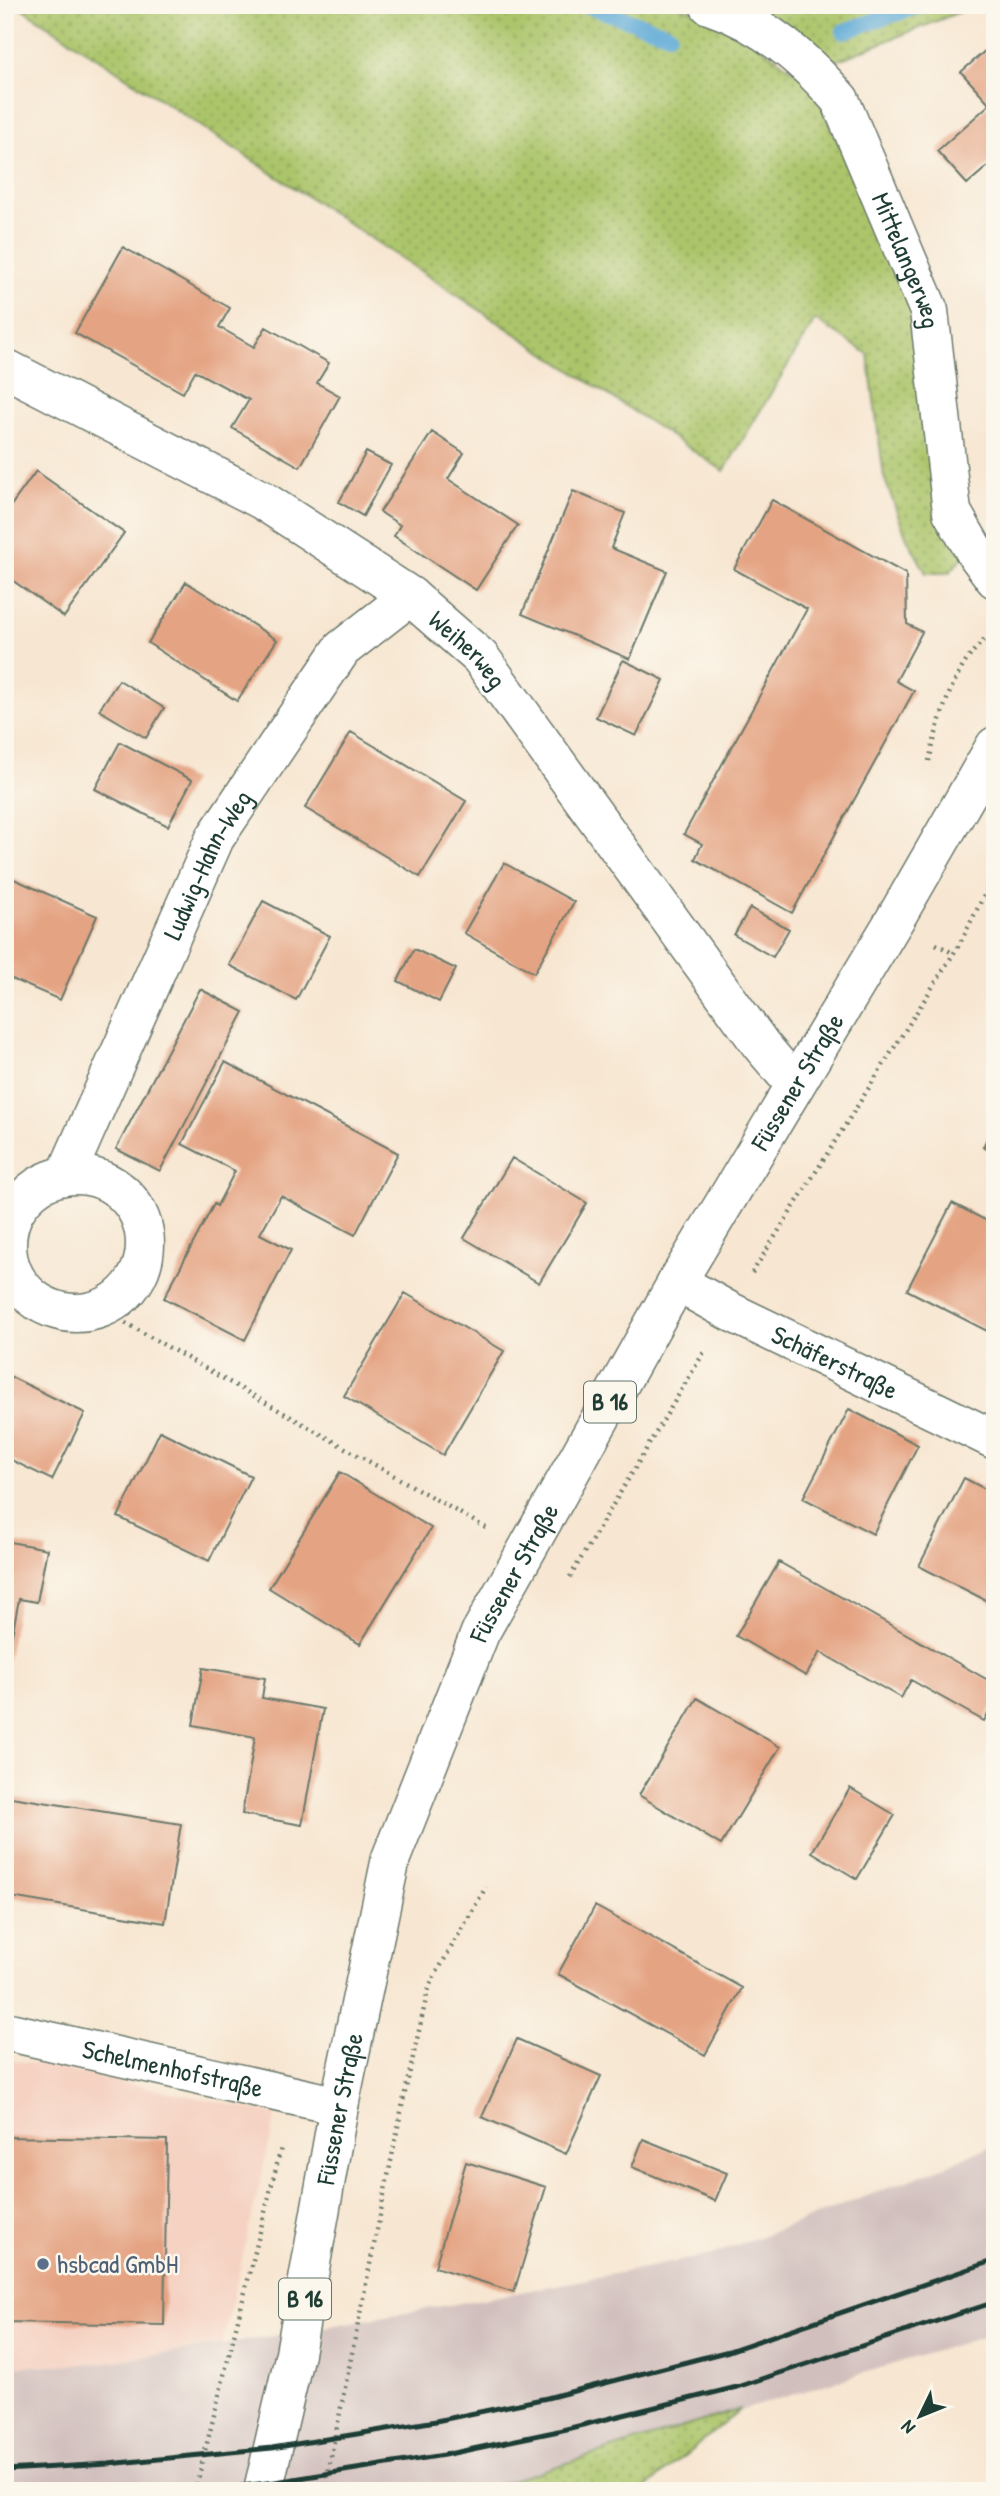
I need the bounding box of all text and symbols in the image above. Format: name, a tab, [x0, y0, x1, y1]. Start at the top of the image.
street label: Mittelangerweg	[864, 187, 949, 330]
street label: Weiherweg	[421, 602, 515, 695]
street label: Ludwig-Hahn-Weg	[154, 783, 259, 945]
street label: Füssener Straße	[742, 1007, 852, 1157]
street label: Schäferstraße	[766, 1316, 904, 1407]
road number: B 16	[584, 1382, 636, 1422]
street label: Füssener Straße	[460, 1497, 566, 1647]
street label: Füssener Straße	[307, 2029, 371, 2188]
street label: Schelmenhofstraße	[79, 2031, 267, 2105]
place label: hsbcad GmbH	[57, 2246, 178, 2281]
marker: hsbcad GmbH	[35, 2256, 51, 2272]
road number: B 16	[279, 2278, 331, 2320]
north arrow	[884, 2380, 954, 2450]
text: N	[895, 2415, 921, 2440]

